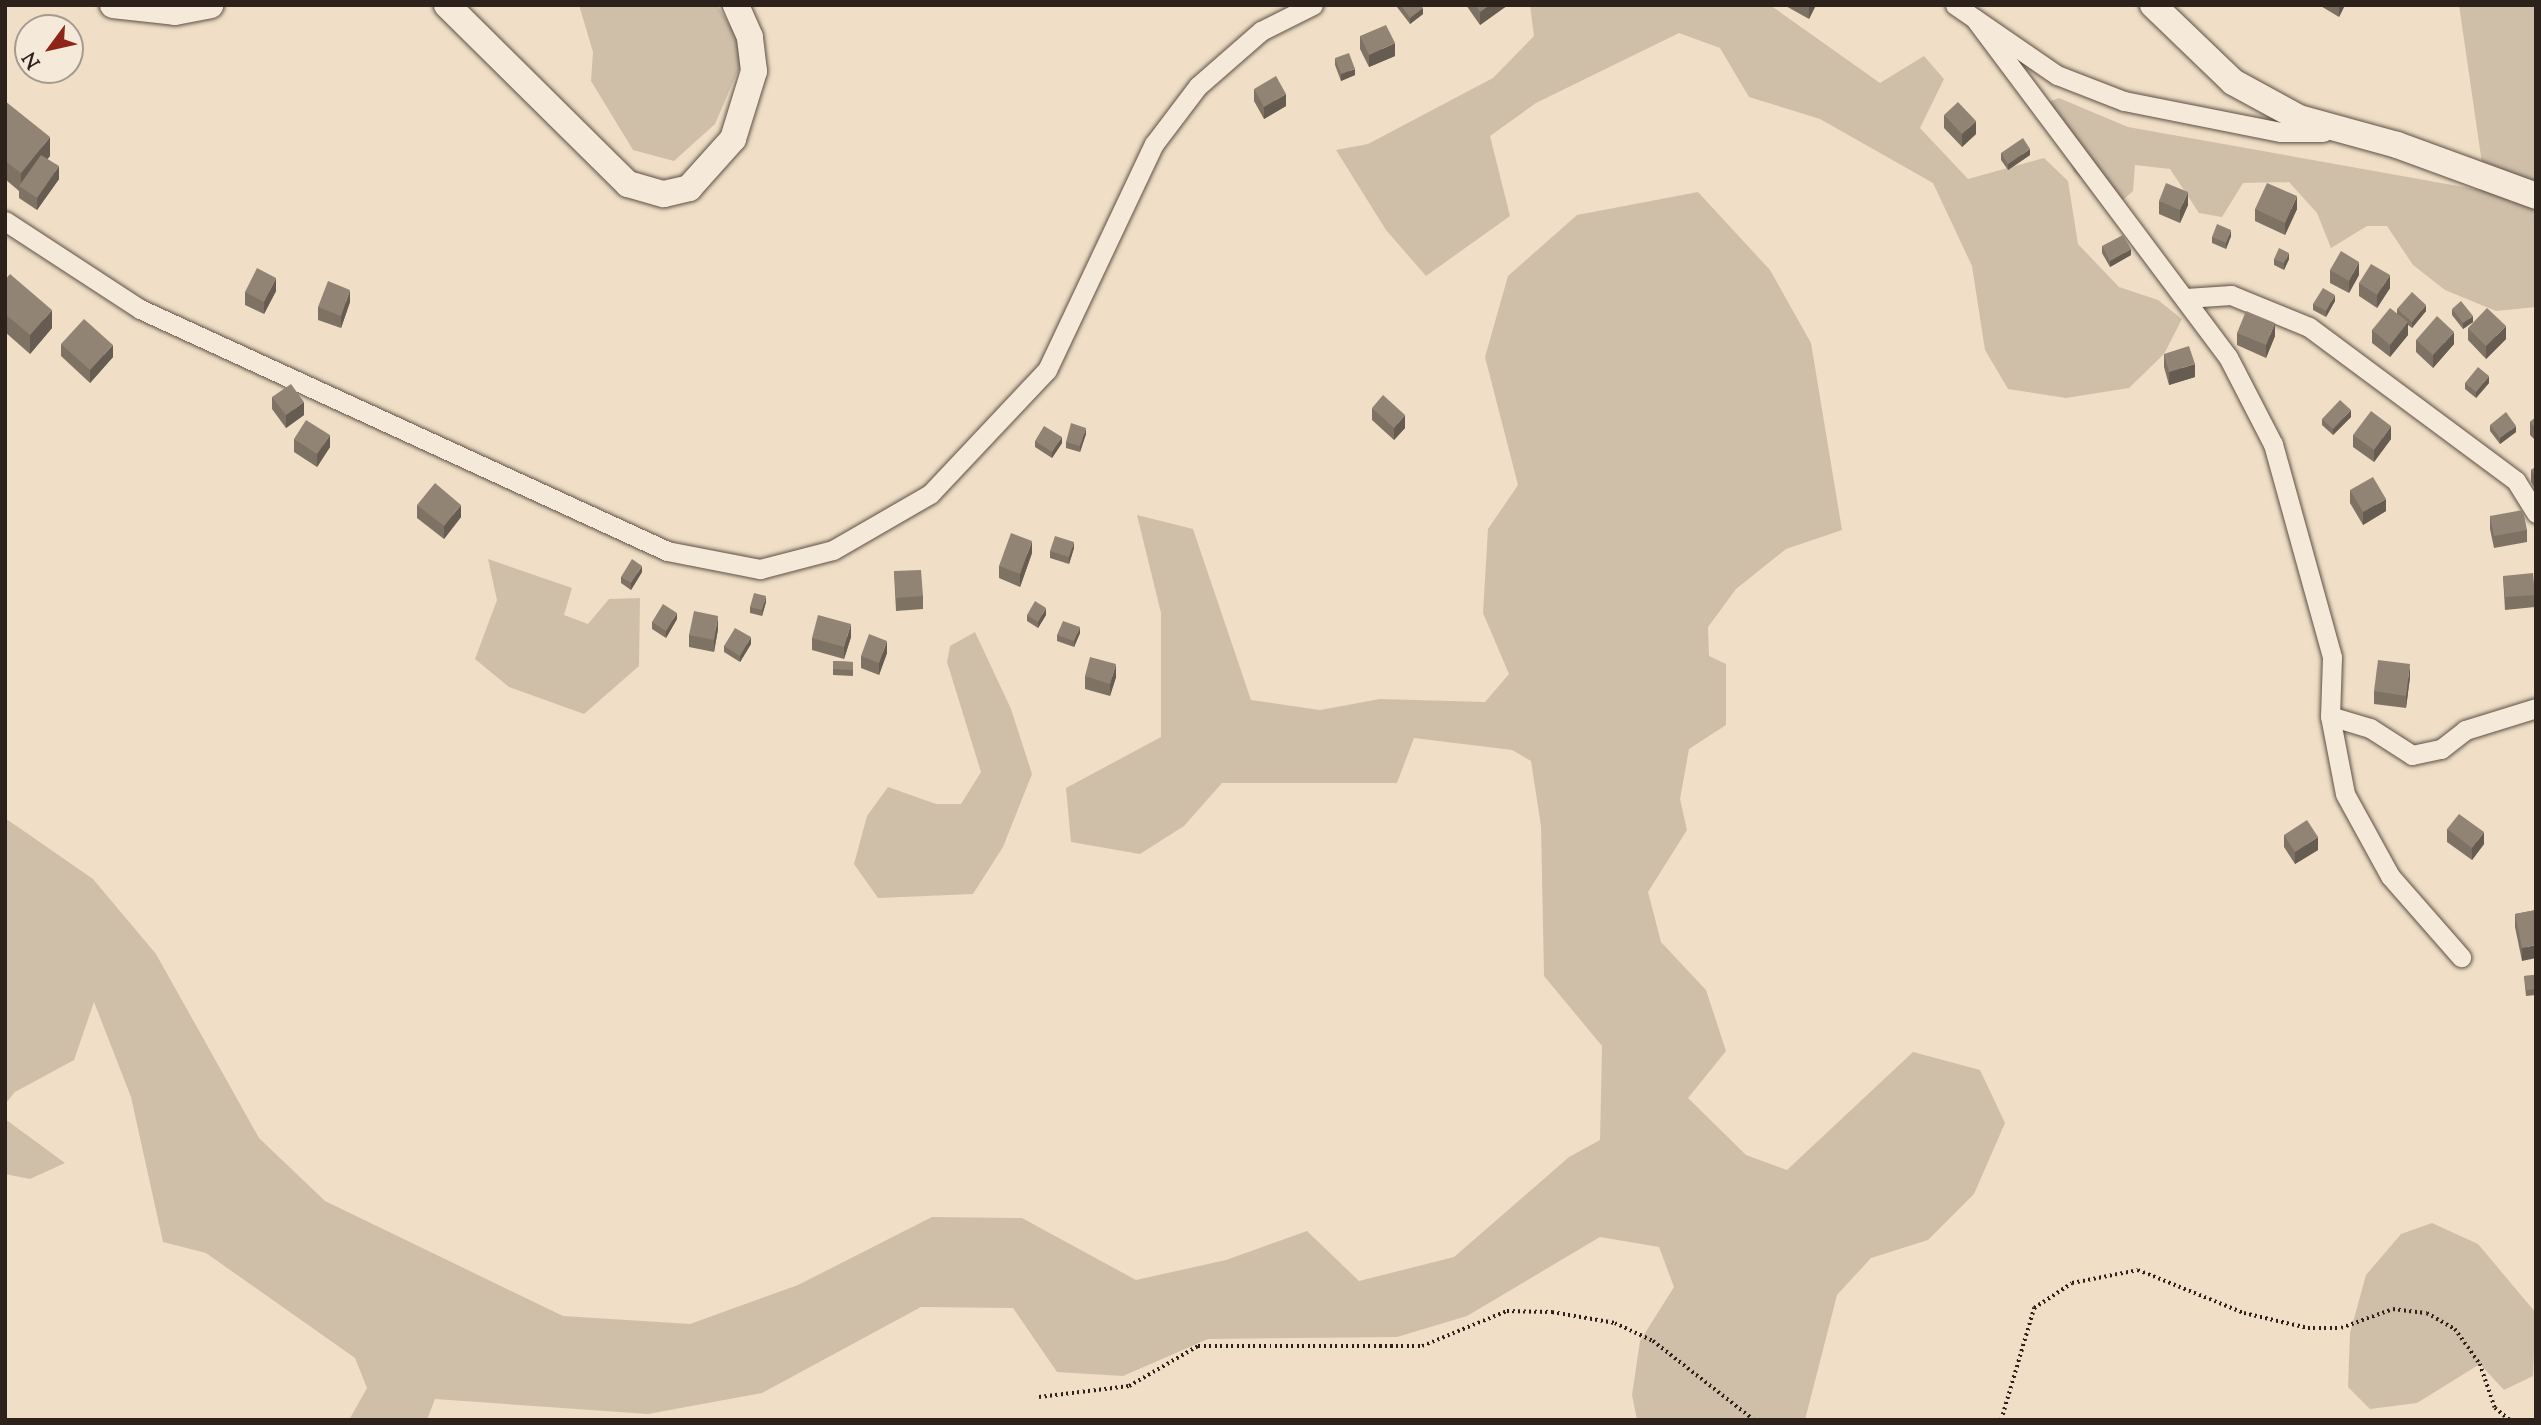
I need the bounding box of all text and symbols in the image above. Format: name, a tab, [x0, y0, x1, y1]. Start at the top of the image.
north arrow	[14, 14, 84, 84]
text: N	[17, 46, 48, 73]

